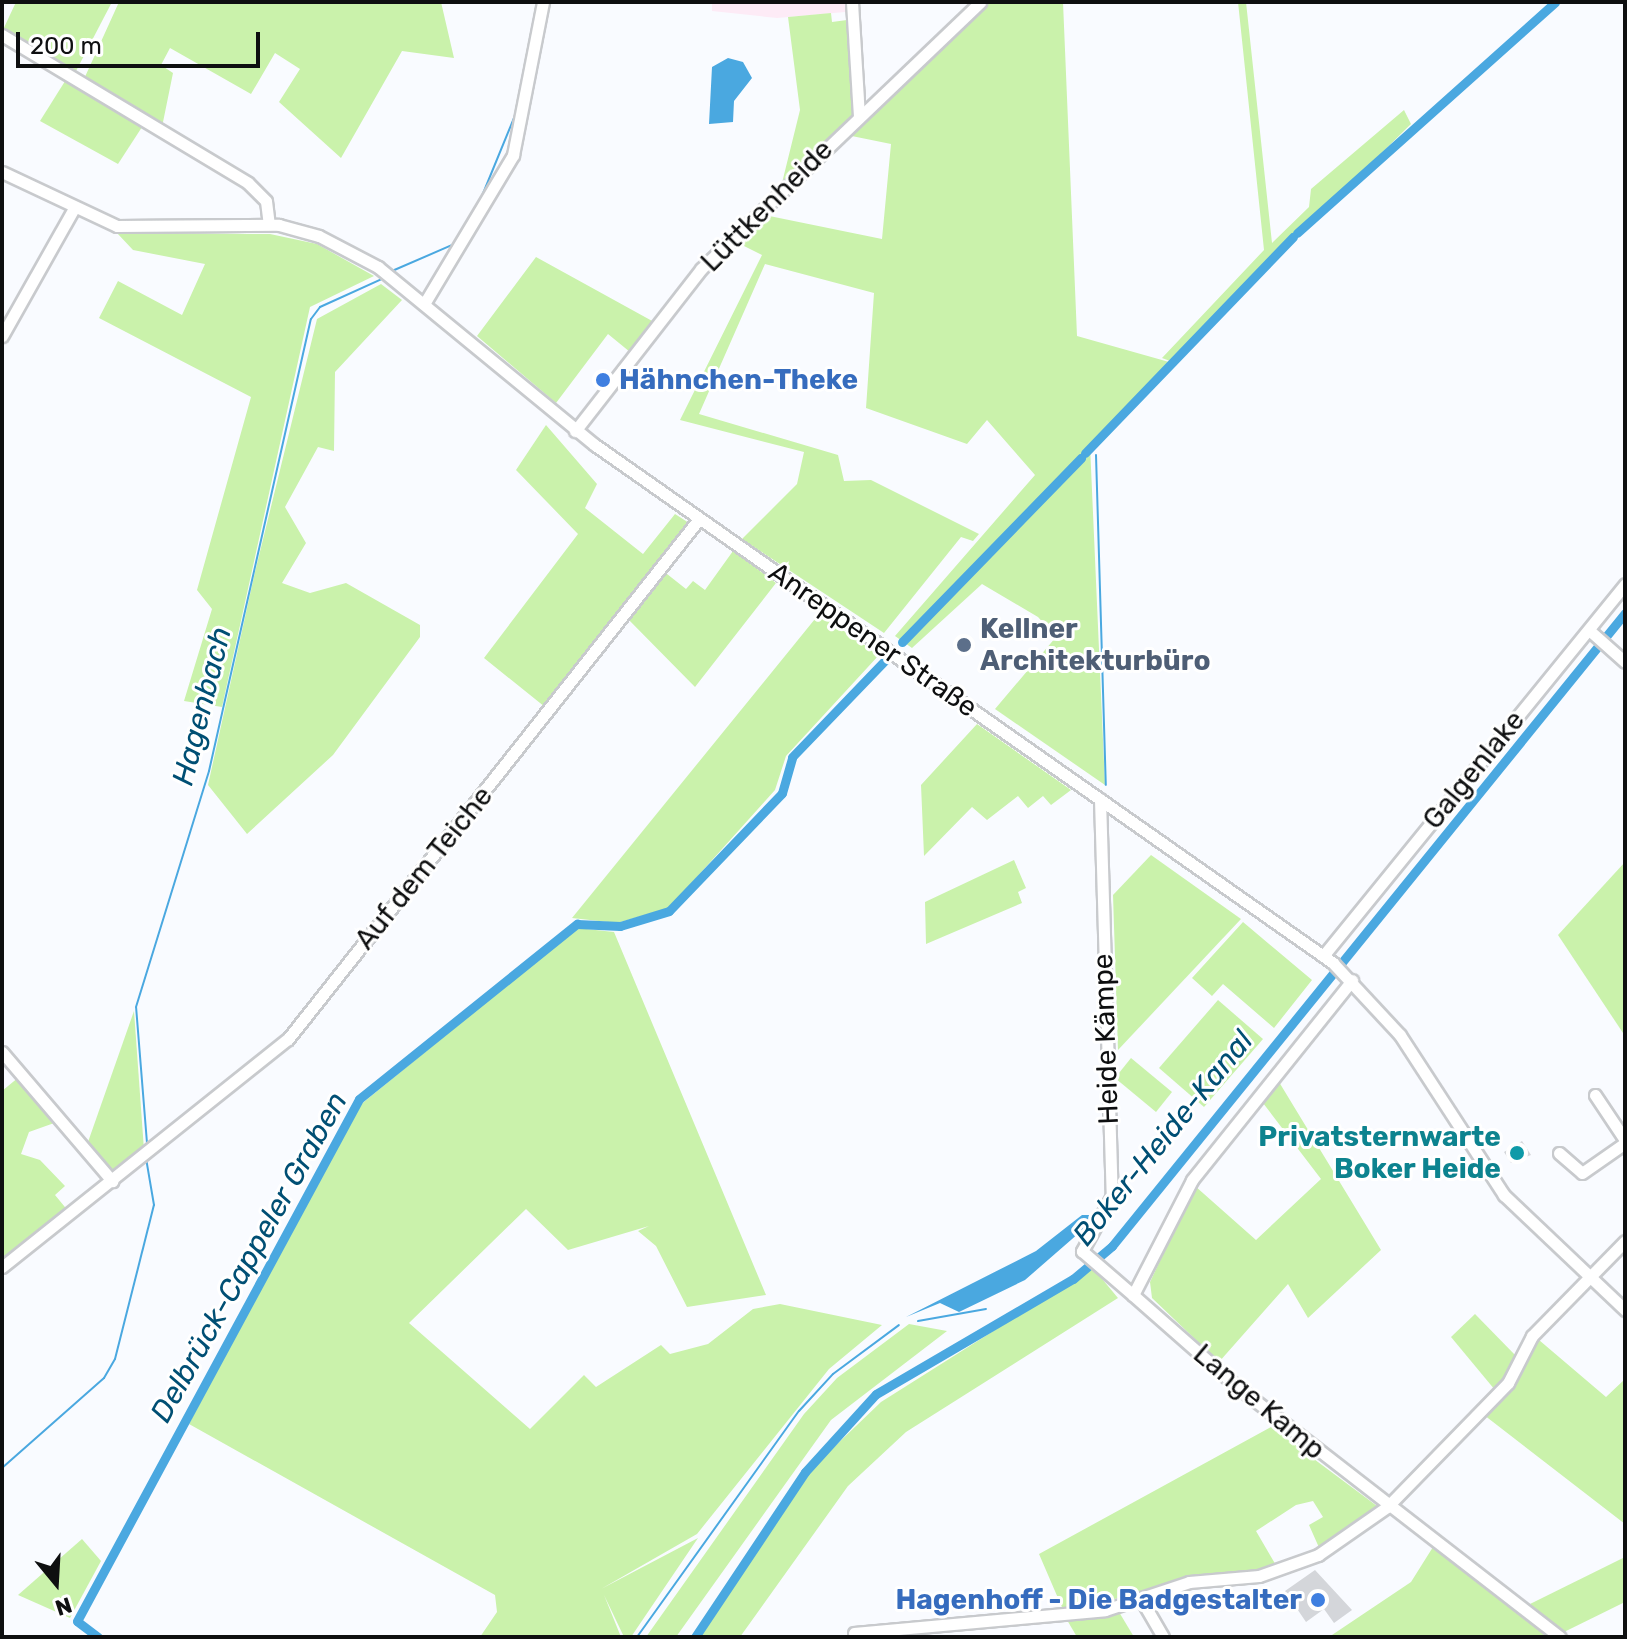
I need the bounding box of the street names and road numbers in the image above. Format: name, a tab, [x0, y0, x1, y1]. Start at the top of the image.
street label: Lüttkenheide	[694, 133, 840, 279]
street label: Anreppener Straße	[762, 555, 984, 725]
street label: Galgenlake	[1416, 704, 1532, 836]
street label: Auf dem Teiche	[348, 779, 500, 957]
street label: Heide Kämpe	[1086, 953, 1126, 1125]
street label: Lange Kamp	[1186, 1337, 1332, 1467]

